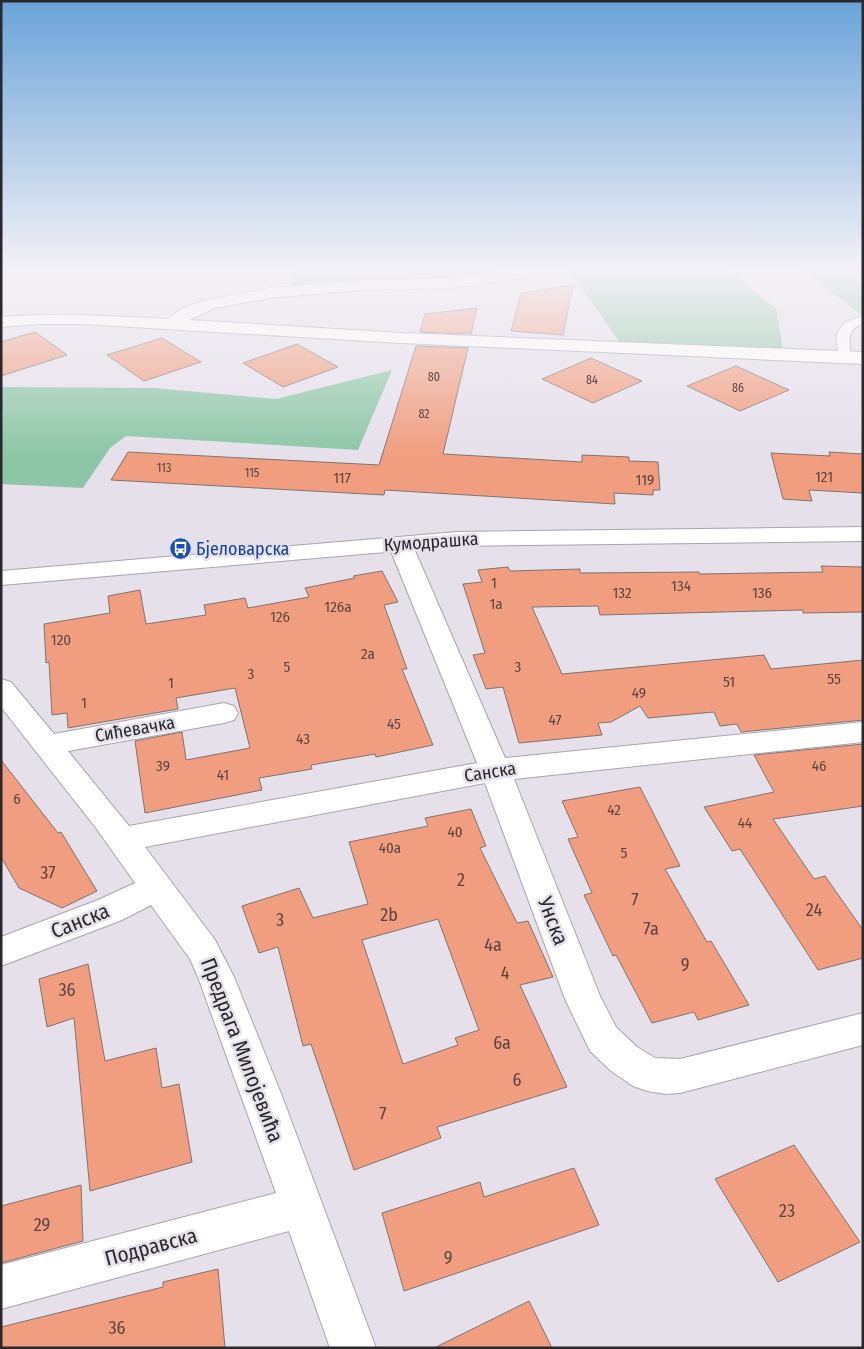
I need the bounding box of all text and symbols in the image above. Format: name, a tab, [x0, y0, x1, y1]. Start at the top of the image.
house number: 80	[428, 370, 440, 384]
house number: 84	[586, 373, 598, 387]
house number: 86	[732, 381, 744, 395]
house number: 82	[418, 407, 430, 421]
house number: 113	[157, 461, 171, 475]
house number: 115	[245, 466, 260, 480]
house number: 121	[815, 468, 833, 486]
house number: 117	[333, 469, 351, 487]
house number: 119	[636, 471, 654, 489]
street label: Кумодрашка	[383, 528, 479, 556]
bus stop icon: Бјеловарска	[168, 537, 192, 561]
place label: Бјеловарска	[196, 538, 290, 560]
house number: 1	[491, 574, 497, 592]
house number: 134	[671, 577, 691, 595]
house number: 132	[612, 584, 632, 602]
house number: 136	[752, 584, 772, 602]
house number: 1a	[489, 595, 503, 613]
house number: 126a	[324, 598, 352, 616]
house number: 126	[270, 608, 290, 626]
house number: 120	[51, 631, 71, 649]
house number: 2a	[361, 645, 375, 663]
house number: 5	[284, 658, 291, 676]
house number: 3	[515, 658, 522, 676]
house number: 3	[248, 665, 255, 683]
house number: 55	[827, 670, 841, 688]
house number: 51	[723, 673, 735, 691]
house number: 1	[168, 674, 174, 692]
house number: 49	[632, 684, 646, 702]
house number: 1	[81, 694, 87, 712]
street label: Сићевачка	[93, 711, 177, 747]
house number: 47	[548, 711, 562, 729]
house number: 45	[387, 715, 401, 733]
house number: 43	[296, 730, 310, 748]
house number: 39	[156, 757, 170, 775]
street label: Санска	[463, 757, 518, 787]
house number: 46	[812, 757, 826, 775]
house number: 41	[217, 766, 229, 784]
house number: 6	[13, 790, 21, 808]
house number: 42	[607, 801, 621, 819]
house number: 44	[738, 814, 752, 832]
house number: 40	[447, 823, 463, 841]
house number: 40a	[379, 839, 401, 857]
house number: 5	[621, 844, 628, 862]
house number: 37	[40, 862, 56, 884]
house number: 2	[457, 869, 465, 891]
house number: 7	[631, 889, 639, 911]
street label: Унска	[532, 892, 574, 949]
street label: Санска	[47, 898, 113, 944]
house number: 24	[806, 899, 822, 921]
house number: 2b	[380, 904, 398, 926]
house number: 3	[276, 909, 284, 931]
house number: 7a	[643, 918, 659, 940]
house number: 4a	[484, 934, 502, 956]
street label: Предрага Милојевића	[195, 954, 289, 1146]
house number: 9	[681, 954, 689, 976]
house number: 4	[501, 962, 510, 984]
house number: 36	[58, 979, 76, 1001]
house number: 6a	[493, 1032, 511, 1054]
house number: 6	[513, 1069, 522, 1091]
house number: 7	[379, 1103, 387, 1125]
house number: 23	[779, 1200, 795, 1222]
house number: 29	[34, 1214, 50, 1236]
street label: Подравска	[102, 1222, 200, 1272]
house number: 9	[444, 1247, 452, 1269]
house number: 36	[108, 1317, 126, 1339]

